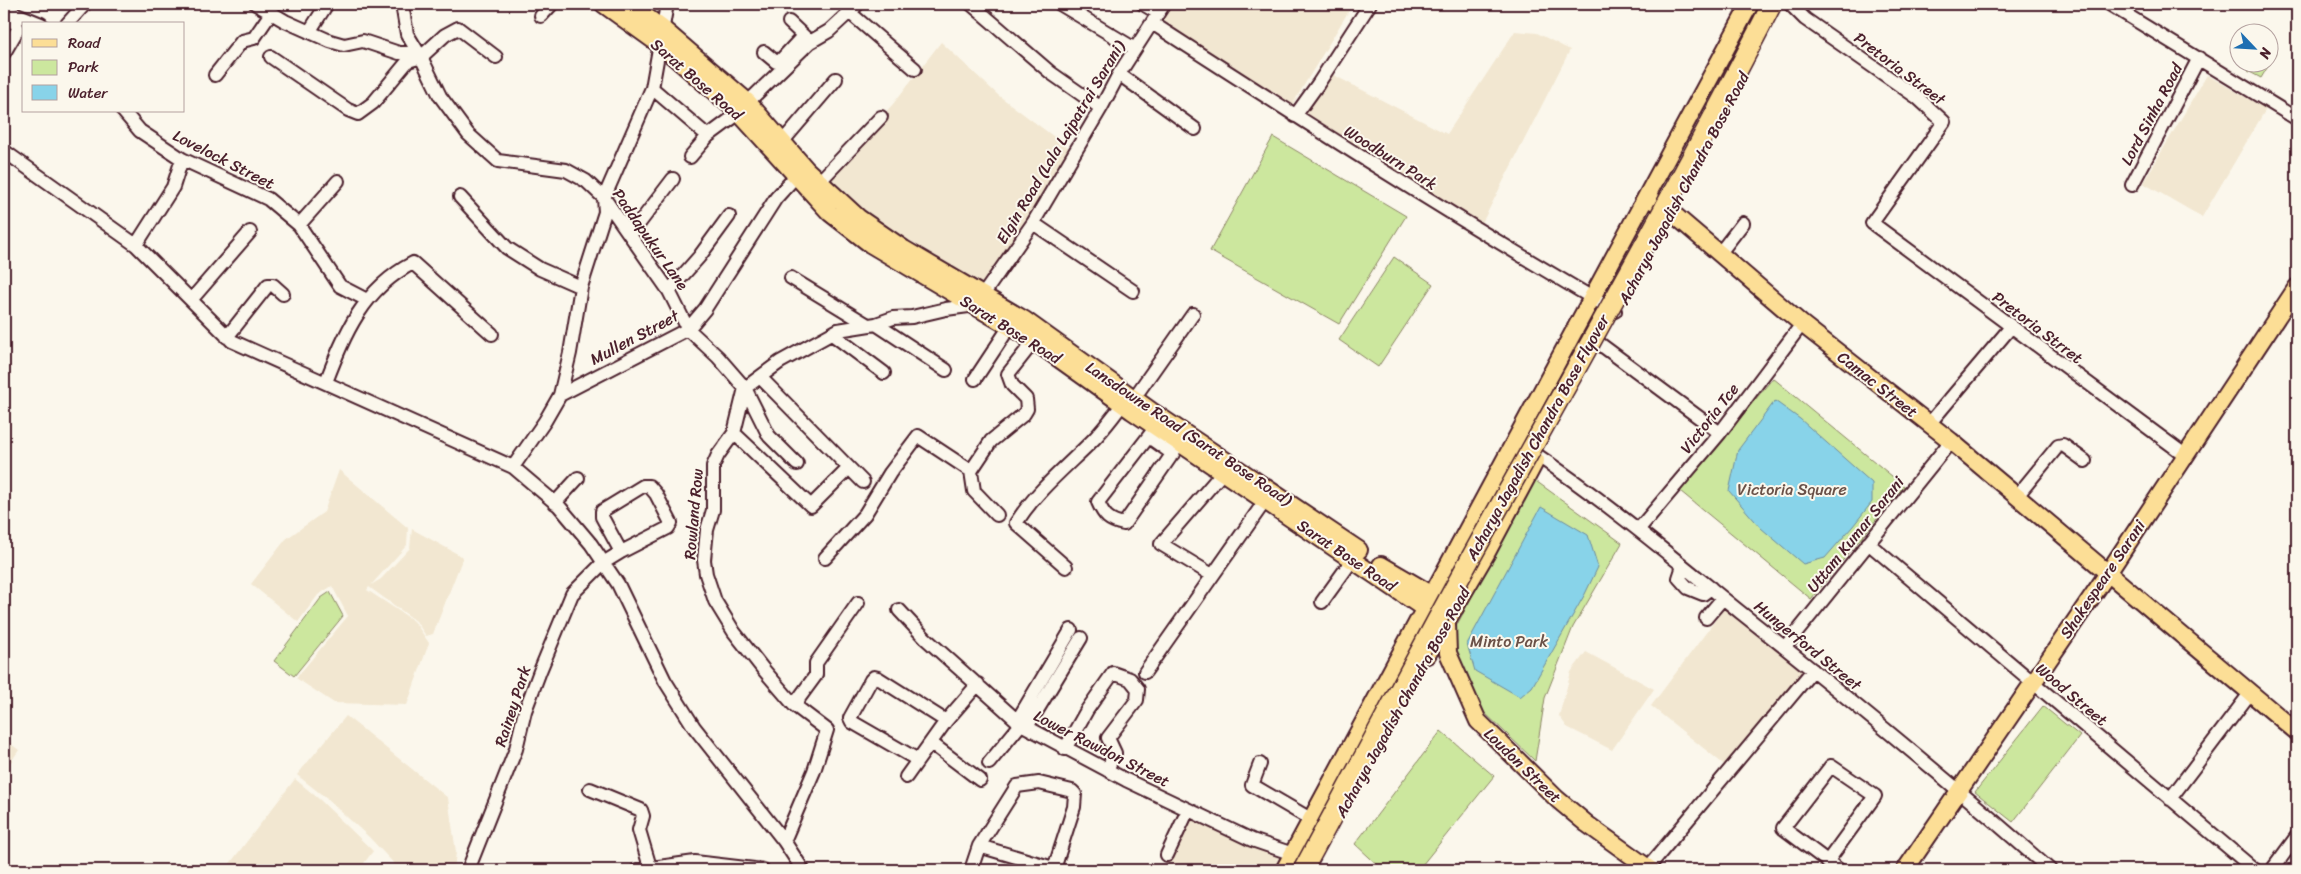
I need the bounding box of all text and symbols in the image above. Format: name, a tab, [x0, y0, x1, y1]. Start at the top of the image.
legend	[22, 22, 185, 112]
north arrow	[2228, 22, 2278, 72]
street label: Pretoria Street	[1848, 24, 1952, 113]
text: Road	[68, 30, 101, 56]
street label: Sarat Bose Road	[644, 31, 751, 129]
street label: Elgin Road (Lala Lajpatrai Sarani)	[988, 34, 1134, 250]
text: N	[2252, 43, 2279, 63]
text: Park	[68, 54, 99, 80]
street label: Lord Sinha Road	[2112, 56, 2191, 171]
street label: Acharya Jagadish Chandra Bose Road	[1609, 65, 1758, 311]
text: Water	[68, 80, 108, 106]
street label: Woodburn Park	[1338, 117, 1443, 198]
street label: Lovelock Street	[168, 121, 280, 198]
street label: Paddapukur Lane	[605, 182, 697, 297]
street label: Pretoria Strret	[1986, 283, 2090, 372]
street label: Sarat Bose Road	[954, 287, 1069, 373]
street label: Mullen Street	[584, 301, 685, 373]
street label: Acharya Jagadish Chandra Bose Flyover	[1457, 307, 1618, 567]
street label: Camac Street	[1831, 343, 1925, 426]
street label: Lansdowne Road (Sarat Bose Road)	[1079, 353, 1299, 514]
street label: Victoria Tce	[1672, 376, 1747, 460]
street label: Rowland Row	[675, 467, 712, 561]
street label: Uttam Kumar Sarani	[1799, 469, 1912, 599]
park label: Victoria Square	[1737, 475, 1847, 504]
street label: Sarat Bose Road	[1291, 511, 1404, 600]
street label: Shakespeare Sarani	[2052, 513, 2154, 645]
street label: Acharya Jagadish Chandra Bose Road	[1326, 580, 1479, 824]
street label: Hungerford Street	[1747, 593, 1869, 699]
park label: Minto Park	[1470, 627, 1548, 656]
street label: Wood Street	[2029, 655, 2115, 734]
street label: Rainey Park	[486, 661, 539, 750]
street label: Lower Rawdon Street	[1029, 702, 1175, 795]
street label: Loudon Street	[1477, 720, 1569, 810]

